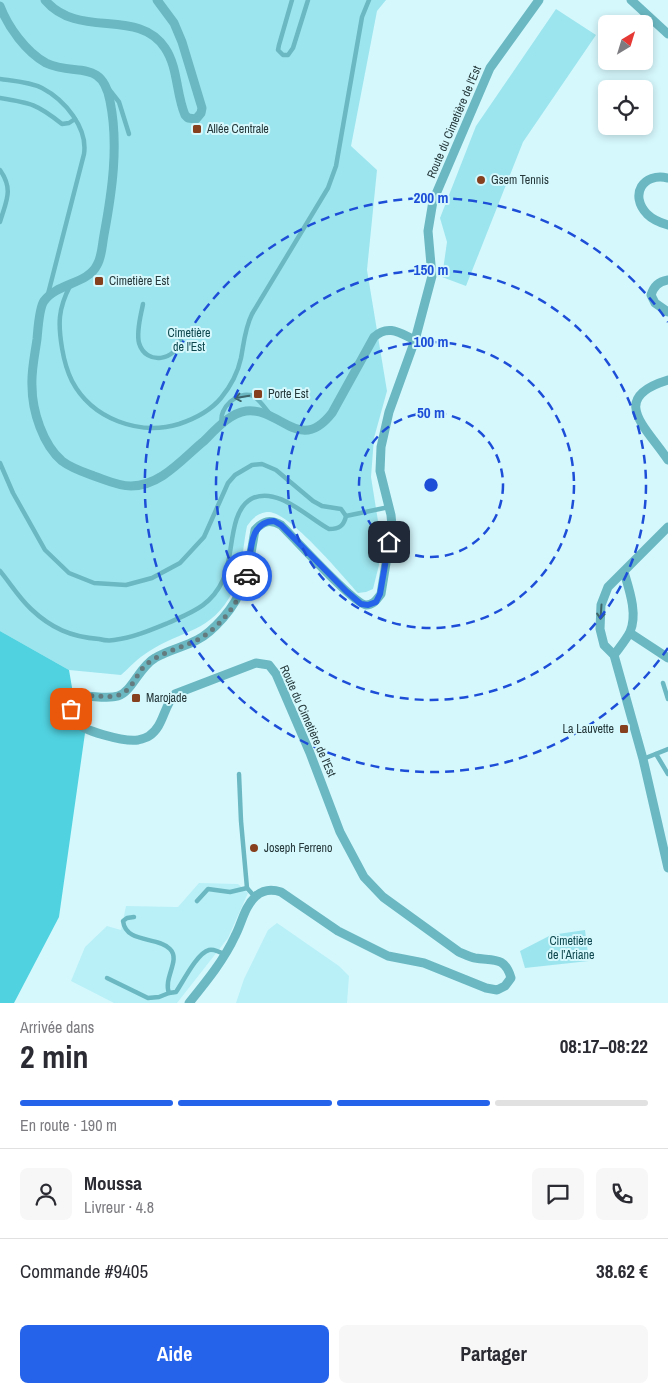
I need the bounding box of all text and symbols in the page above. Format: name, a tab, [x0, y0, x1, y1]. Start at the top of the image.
north arrow	[598, 15, 652, 70]
map controls	[598, 15, 653, 135]
street label: Route du Cimetière de l'Est	[423, 63, 485, 181]
button: locate	[598, 80, 653, 135]
place label: Allée Centrale	[206, 121, 269, 137]
marker: Allée Centrale	[191, 123, 203, 135]
place label: Gsem Tennis	[491, 172, 549, 188]
marker: Gsem Tennis	[475, 174, 487, 186]
text: 200 m	[414, 187, 448, 208]
text: 150 m	[414, 259, 448, 280]
place label: Cimetière Est	[109, 273, 169, 289]
marker: Cimetière Est	[93, 275, 105, 287]
park label: Cimetière de l'Est	[167, 325, 211, 355]
text: 100 m	[414, 331, 448, 352]
place label: Porte Est	[268, 386, 309, 402]
marker: Porte Est	[252, 388, 264, 400]
one-way arrow	[235, 393, 251, 403]
text: 50 m	[417, 402, 445, 423]
centre of rings	[422, 476, 440, 494]
pin	[368, 521, 410, 563]
icon: home	[375, 528, 403, 556]
courier	[222, 551, 272, 601]
icon: car	[233, 562, 261, 590]
one-way arrow	[597, 603, 606, 619]
street label: Route du Cimetière de l'Est	[276, 663, 340, 780]
pin	[50, 688, 92, 730]
place label: Marojade	[146, 690, 187, 706]
marker: Marojade	[130, 692, 142, 704]
icon: bag	[57, 695, 85, 723]
place label: La Lauvette	[563, 721, 614, 737]
marker: La Lauvette	[618, 723, 630, 735]
place label: Joseph Ferreno	[264, 840, 332, 856]
marker: Joseph Ferreno	[248, 842, 260, 854]
park label: Cimetière de l’Ariane	[547, 933, 595, 963]
text: Arrivée dans	[20, 1016, 94, 1038]
text: 08:17–08:22	[560, 1033, 648, 1059]
text: 2 min	[20, 1035, 89, 1078]
text: En route · 190 m	[20, 1114, 117, 1136]
button: person	[20, 1168, 72, 1220]
button: chat	[532, 1168, 584, 1220]
button: phone	[596, 1168, 648, 1220]
text: Moussa	[84, 1170, 142, 1196]
text: Livreur · 4.8	[84, 1196, 154, 1218]
text: Commande #9405	[20, 1258, 148, 1284]
text: 38.62 €	[596, 1258, 648, 1284]
button: Aide	[20, 1325, 329, 1383]
button: Partager	[339, 1325, 648, 1383]

